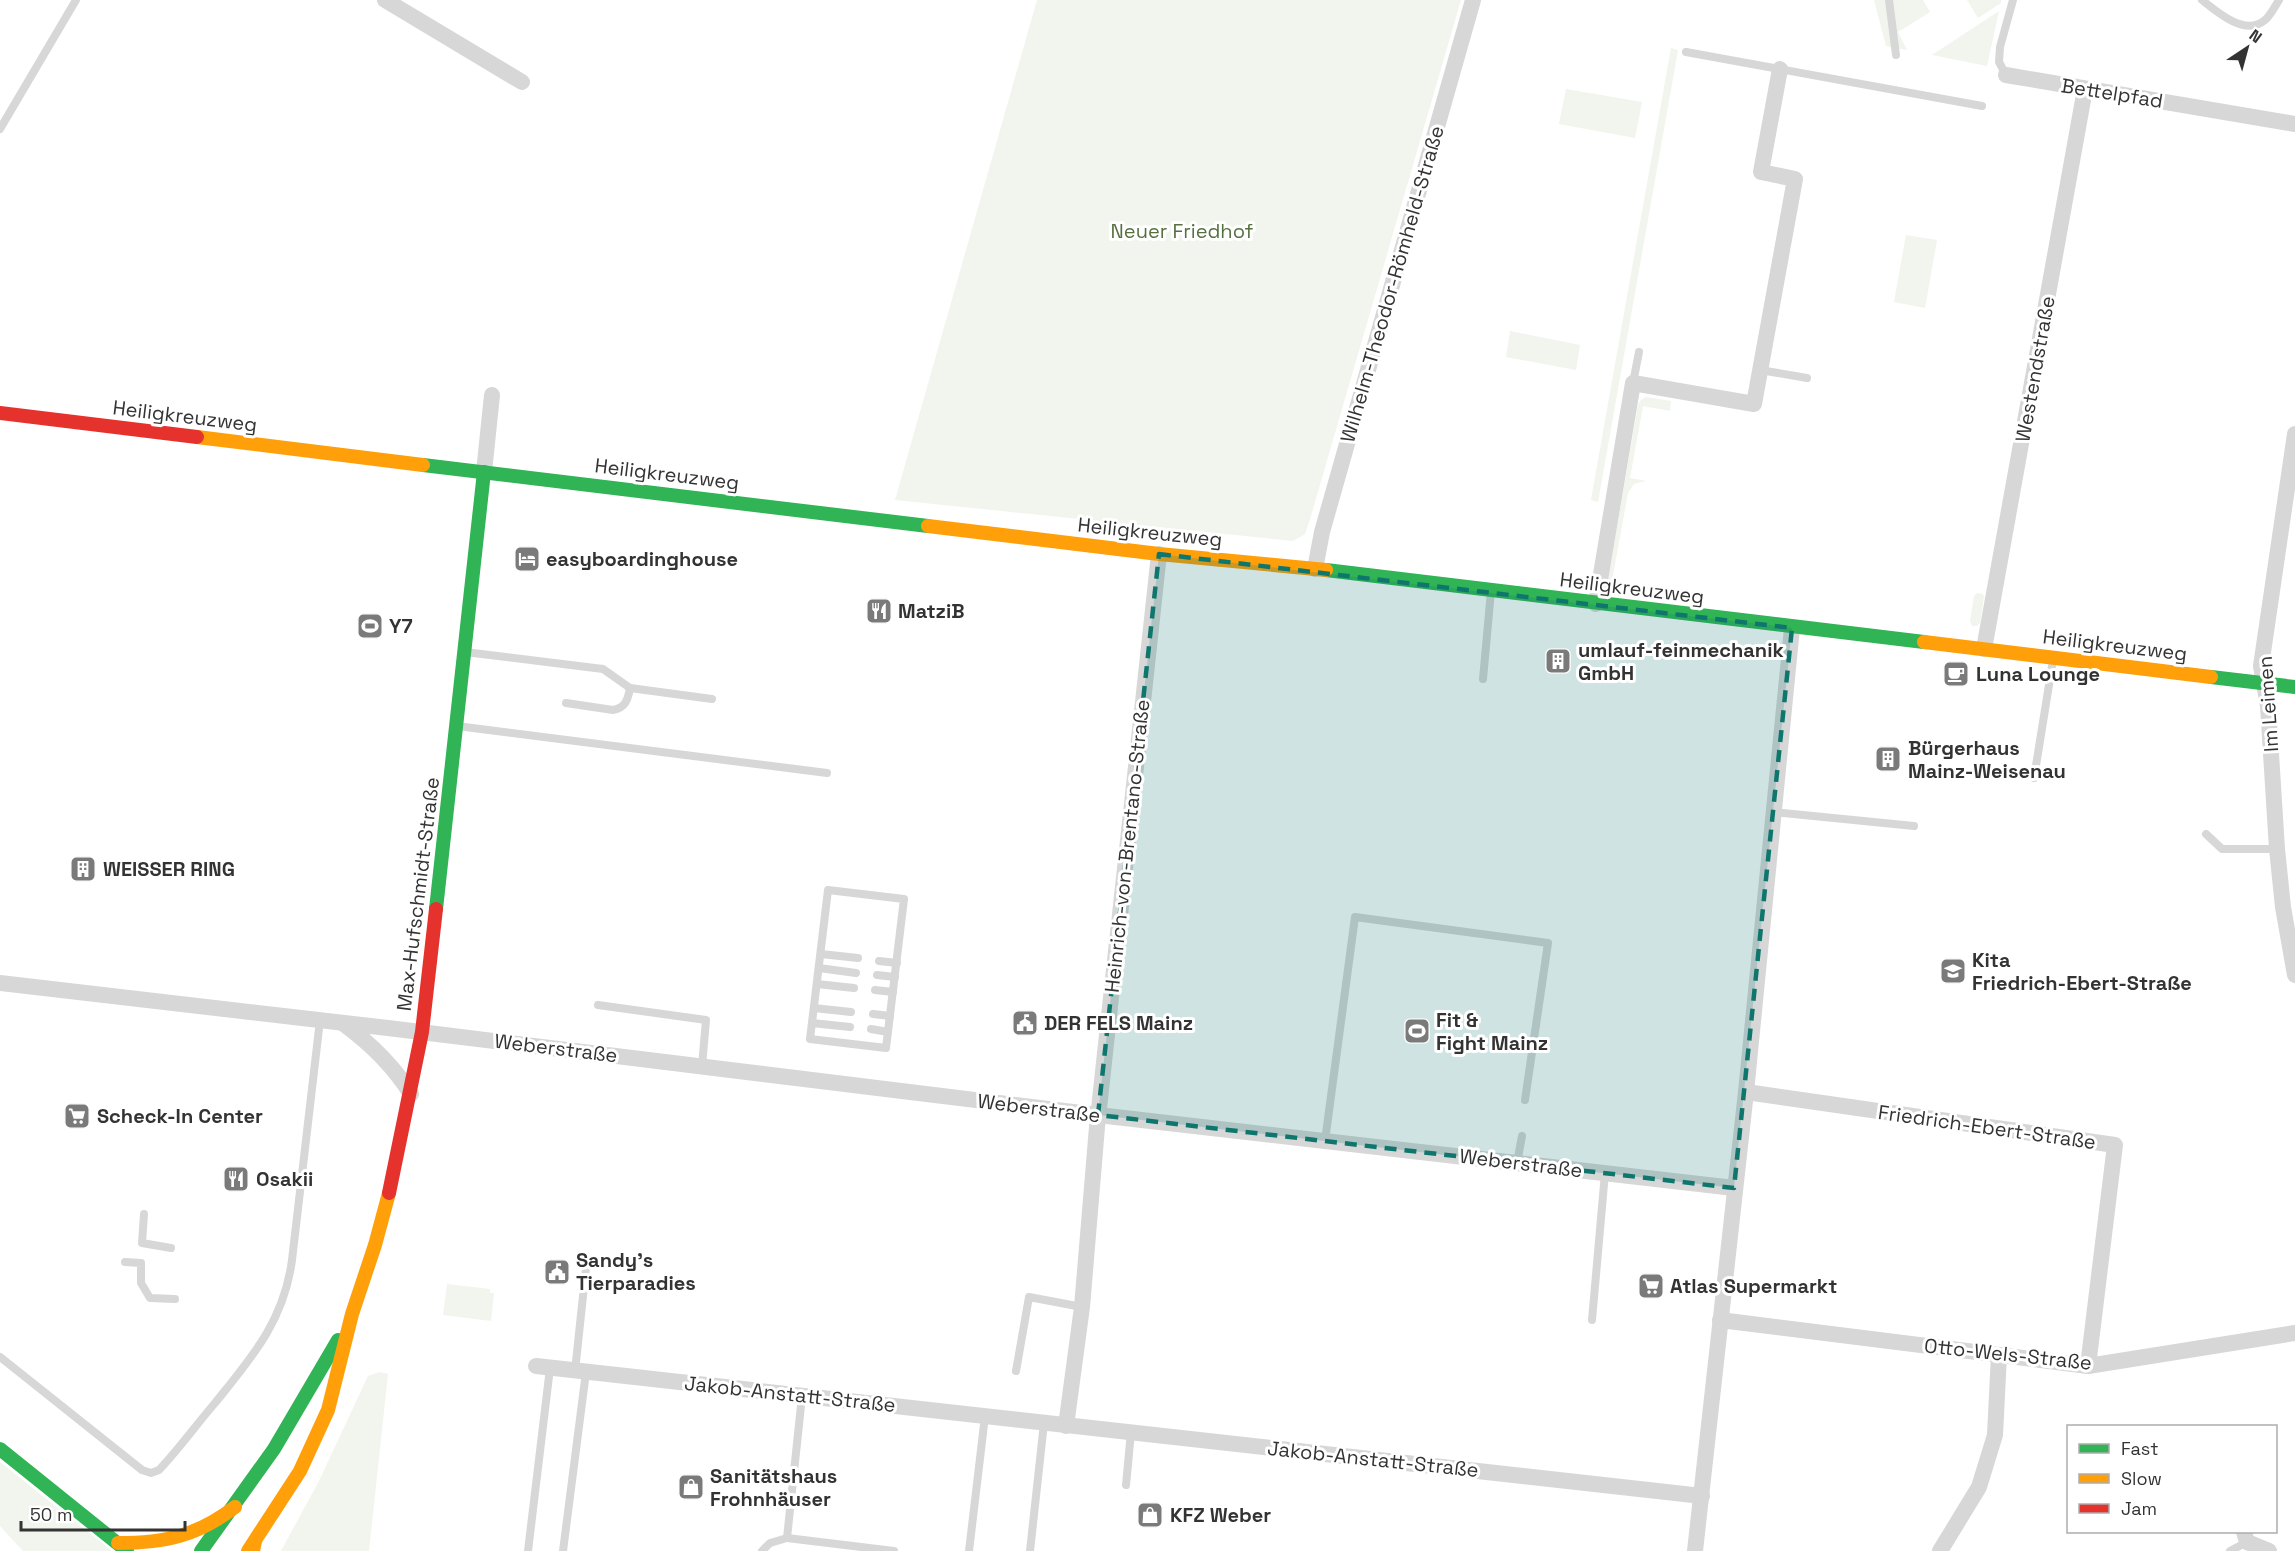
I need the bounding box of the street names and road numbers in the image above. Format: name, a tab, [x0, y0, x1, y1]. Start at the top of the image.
street label: Bettelpfad	[2059, 72, 2165, 114]
street label: Wilhelm-Theodor-Römheld-Straße	[1334, 123, 1450, 445]
street label: Westendstraße	[2009, 294, 2061, 444]
street label: Heiligkreuzweg	[111, 394, 259, 438]
street label: Heiligkreuzweg	[593, 452, 741, 496]
street label: Heiligkreuzweg	[1076, 511, 1224, 553]
street label: Heiligkreuzweg	[1558, 566, 1706, 610]
street label: Heiligkreuzweg	[2041, 623, 2189, 667]
street label: Im Leimen	[2252, 655, 2284, 753]
street label: Heinrich-von-Brentano-Straße	[1099, 698, 1155, 994]
street label: Max-Hufschmidt-Straße	[391, 776, 445, 1012]
street label: Weberstraße	[493, 1028, 619, 1068]
street label: Weberstraße	[976, 1088, 1102, 1128]
street label: Friedrich-Ebert-Straße	[1876, 1099, 2098, 1155]
street label: Weberstraße	[1458, 1143, 1584, 1183]
street label: Otto-Wels-Straße	[1923, 1332, 2093, 1376]
street label: Jakob-Anstatt-Straße	[683, 1370, 897, 1418]
street label: Jakob-Anstatt-Straße	[1266, 1435, 1480, 1483]

